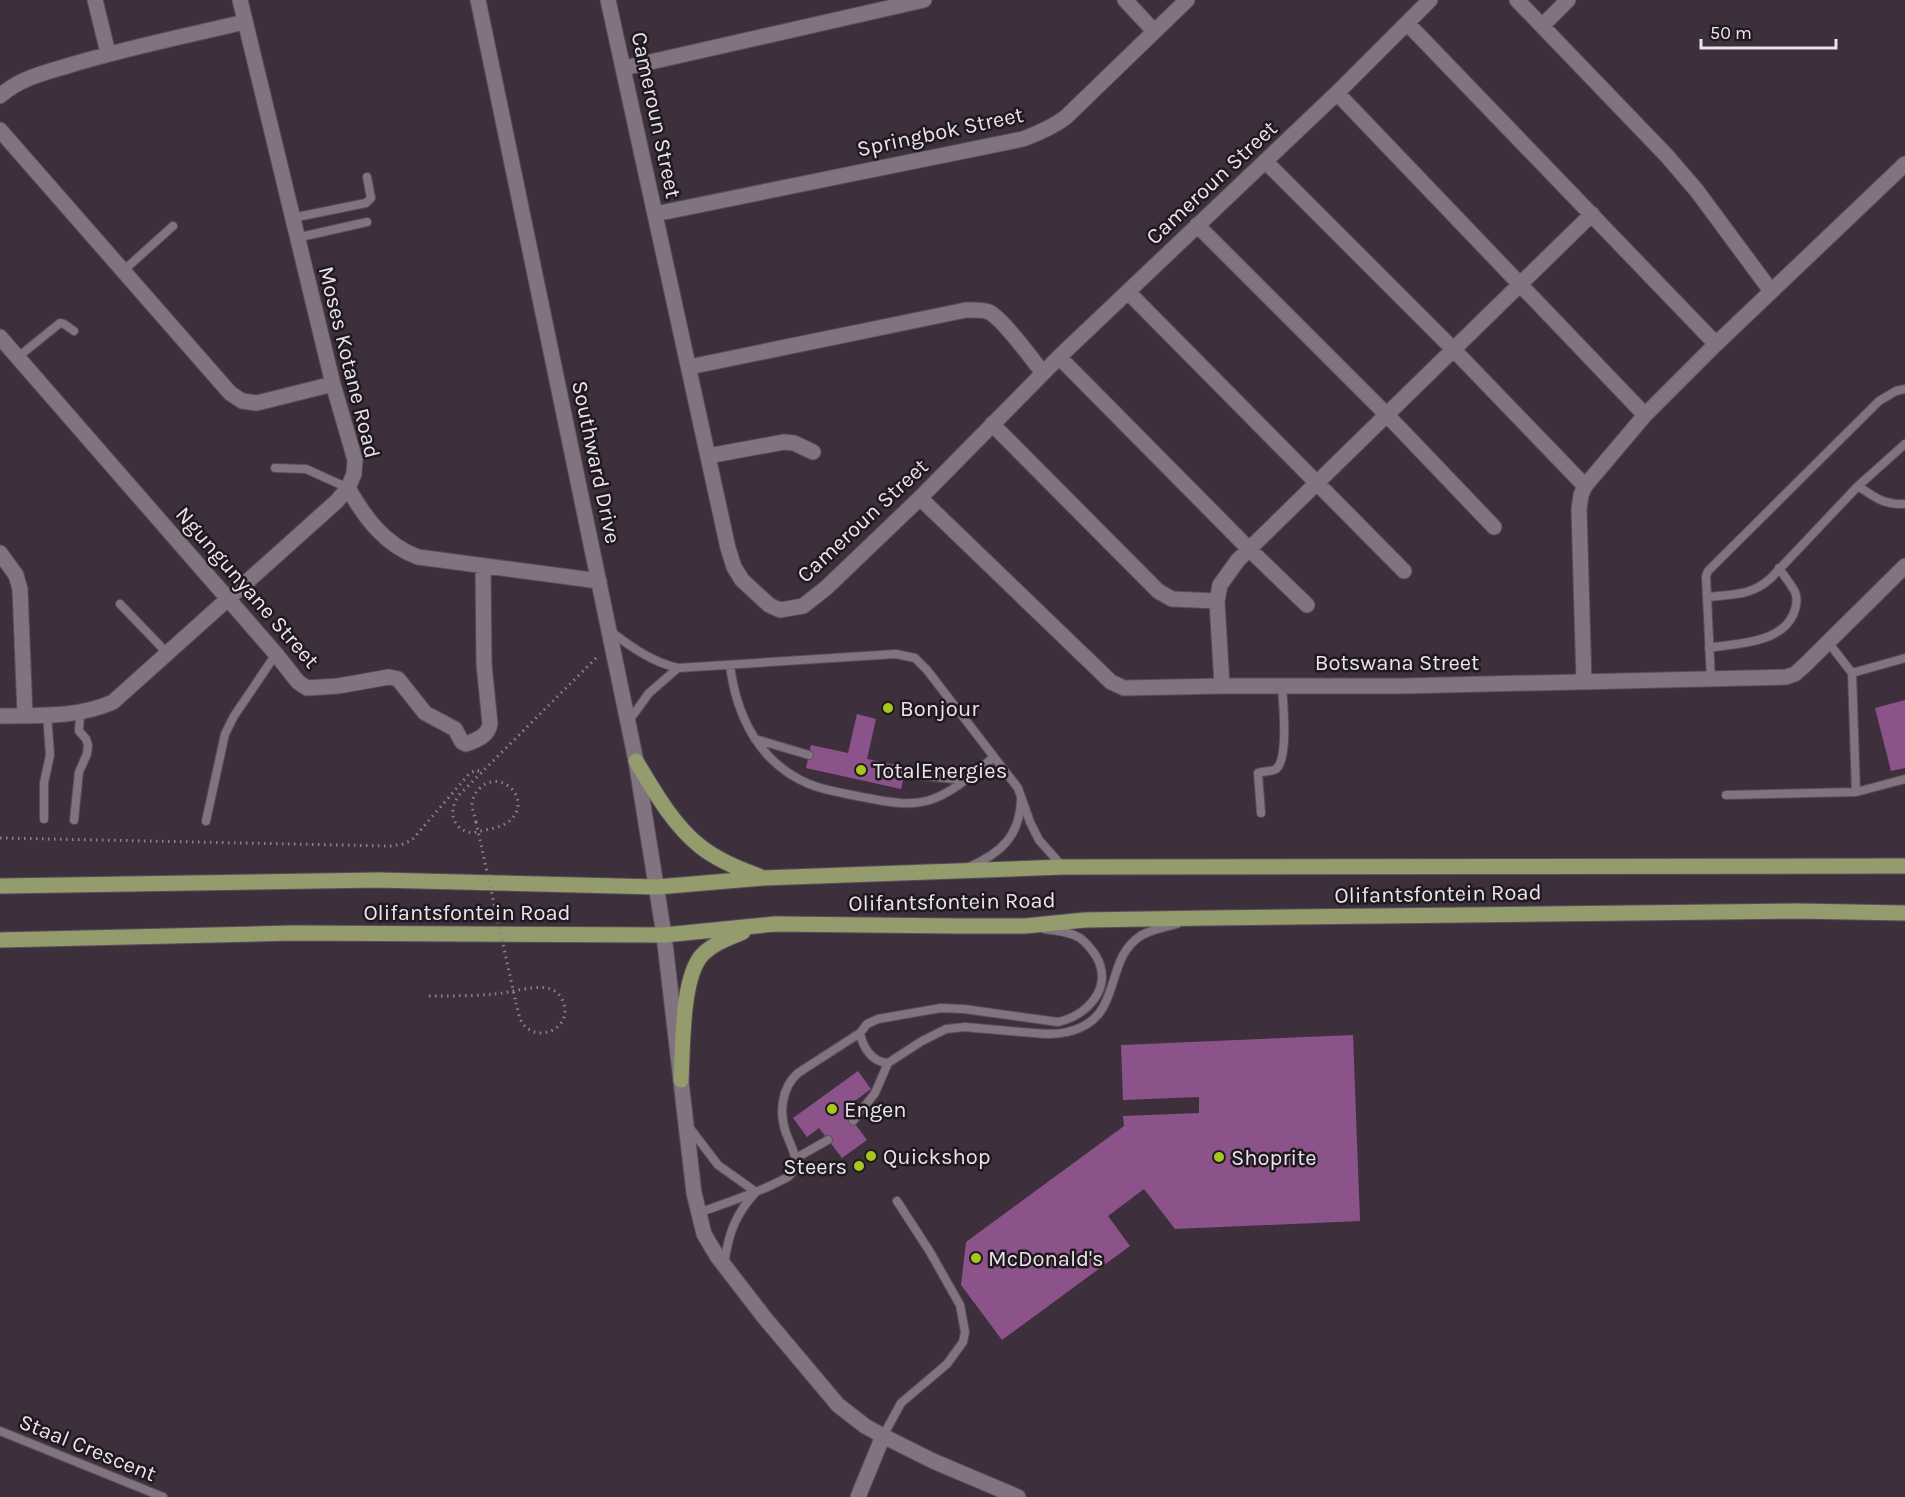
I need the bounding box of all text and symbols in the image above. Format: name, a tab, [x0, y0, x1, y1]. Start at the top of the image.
scale bar	[1701, 12, 1836, 50]
text: 50 m	[1710, 22, 1752, 44]
street label: Cameroun Street	[626, 30, 686, 201]
street label: Springbok Street	[855, 102, 1026, 162]
street label: Cameroun Street	[1141, 115, 1283, 250]
street label: Moses Kotane Road	[313, 264, 385, 461]
street label: Southward Drive	[566, 378, 626, 546]
street label: Cameroun Street	[792, 453, 934, 588]
street label: Ngungunyane Street	[170, 502, 325, 674]
street label: Botswana Street	[1315, 650, 1479, 676]
place label: Bonjour	[900, 696, 979, 722]
marker: Bonjour	[881, 701, 895, 715]
place label: TotalEnergies	[873, 758, 1007, 784]
marker: TotalEnergies	[854, 763, 868, 777]
street label: Olifantsfontein Road	[1334, 879, 1542, 909]
street label: Olifantsfontein Road	[848, 887, 1056, 917]
street label: Olifantsfontein Road	[363, 900, 571, 926]
place label: Engen	[844, 1097, 907, 1123]
marker: Engen	[825, 1102, 839, 1116]
place label: Quickshop	[883, 1144, 991, 1170]
place label: Shoprite	[1231, 1145, 1317, 1171]
marker: Quickshop	[864, 1149, 878, 1163]
marker: Shoprite	[1212, 1150, 1226, 1164]
place label: Steers	[783, 1154, 847, 1180]
marker: Steers	[852, 1159, 866, 1173]
place label: McDonald's	[988, 1246, 1104, 1272]
marker: McDonald's	[969, 1251, 983, 1265]
street label: Staal Crescent	[15, 1409, 160, 1487]

